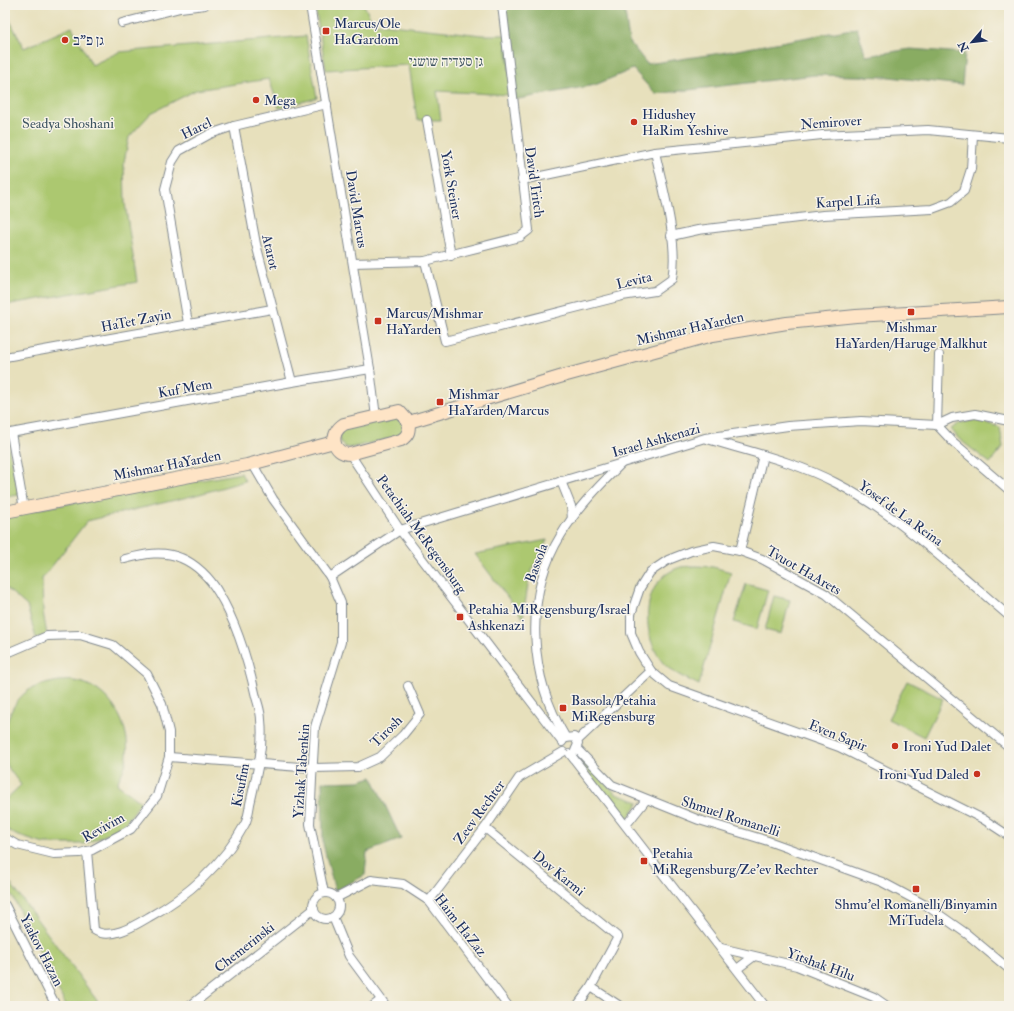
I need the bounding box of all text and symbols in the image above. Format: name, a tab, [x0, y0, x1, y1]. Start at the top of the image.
place label: Marcus/Ole HaGardom	[334, 15, 401, 48]
north arrow	[952, 22, 992, 62]
marker: Marcus/Ole HaGardom	[321, 26, 331, 36]
place label: גן פ"ב	[73, 32, 104, 49]
marker: גן פ"ב	[60, 35, 70, 45]
text: N	[955, 38, 972, 55]
park label: גן סעדיה שושני	[409, 53, 484, 70]
place label: Mega	[264, 92, 296, 109]
marker: Mega	[251, 95, 261, 105]
place label: Hidushey HaRim Yeshive	[642, 106, 729, 139]
street label: Nemirover	[800, 112, 863, 133]
street label: Harel	[178, 114, 215, 143]
park label: Seadya Shoshani	[22, 115, 114, 133]
marker: Hidushey HaRim Yeshive	[629, 117, 639, 127]
street label: David Tritch	[521, 145, 548, 219]
street label: York Steiner	[437, 149, 466, 222]
street label: David Marcus	[342, 169, 371, 249]
street label: Karpel Lifa	[815, 191, 881, 213]
street label: Atarot	[258, 232, 283, 272]
street label: Levita	[615, 268, 654, 293]
street label: HaTet Zayin	[100, 305, 173, 337]
place label: Marcus/Mishmar HaYarden	[386, 305, 484, 338]
marker: Mishmar HaYarden/Haruge Malkhut	[906, 307, 916, 317]
street label: Mishmar HaYarden	[635, 308, 745, 349]
marker: Marcus/Mishmar HaYarden	[373, 316, 383, 326]
place label: Mishmar HaYarden/Haruge Malkhut	[835, 319, 988, 352]
street label: Kuf Mem	[157, 375, 213, 402]
place label: Mishmar HaYarden/Marcus	[448, 386, 549, 419]
marker: Mishmar HaYarden/Marcus	[435, 397, 445, 407]
street label: Israel Ashkenazi	[610, 420, 702, 461]
street label: Mishmar HaYarden	[112, 447, 222, 484]
street label: Petachiah MeRegensburg	[373, 472, 471, 598]
street label: Yosef de La Reina	[855, 477, 946, 550]
street label: Bassola	[522, 541, 551, 585]
street label: Tvuot HaArets	[763, 542, 844, 599]
place label: Petahia MiRegensburg/Israel Ashkenazi	[467, 601, 631, 634]
marker: Petahia MiRegensburg/Israel Ashkenazi	[455, 612, 465, 622]
place label: Bassola/Petahia MiRegensburg	[571, 692, 656, 725]
marker: Bassola/Petahia MiRegensburg	[558, 703, 568, 713]
street label: Tirosh	[367, 711, 406, 751]
street label: Even Sapir	[806, 716, 870, 756]
street label: Yizhak Tabenkin	[290, 723, 313, 819]
place label: Ironi Yud Dalet	[903, 738, 992, 755]
marker: Ironi Yud Dalet	[890, 741, 900, 751]
street label: Kisufim	[228, 762, 253, 808]
place label: Ironi Yud Daled	[879, 766, 969, 783]
marker: Ironi Yud Daled	[972, 769, 982, 779]
street label: Zeev Rechter	[450, 776, 509, 848]
street label: Shmuel Romanelli	[679, 793, 783, 841]
street label: Revivim	[79, 809, 128, 846]
place label: Petahia MiRegensburg/Ze'ev Rechter	[652, 845, 819, 878]
street label: Dov Karmi	[529, 847, 588, 900]
marker: Petahia MiRegensburg/Ze'ev Rechter	[639, 856, 649, 866]
marker: Shmu'el Romanelli/Binyamin MiTudela	[911, 884, 921, 894]
street label: Haim HaZaz	[431, 891, 491, 960]
place label: Shmu'el Romanelli/Binyamin MiTudela	[834, 896, 998, 929]
street label: Yaakov Hazan	[16, 911, 67, 989]
street label: Chemerinski	[211, 919, 278, 976]
street label: Yitshak Hilu	[784, 944, 857, 985]

